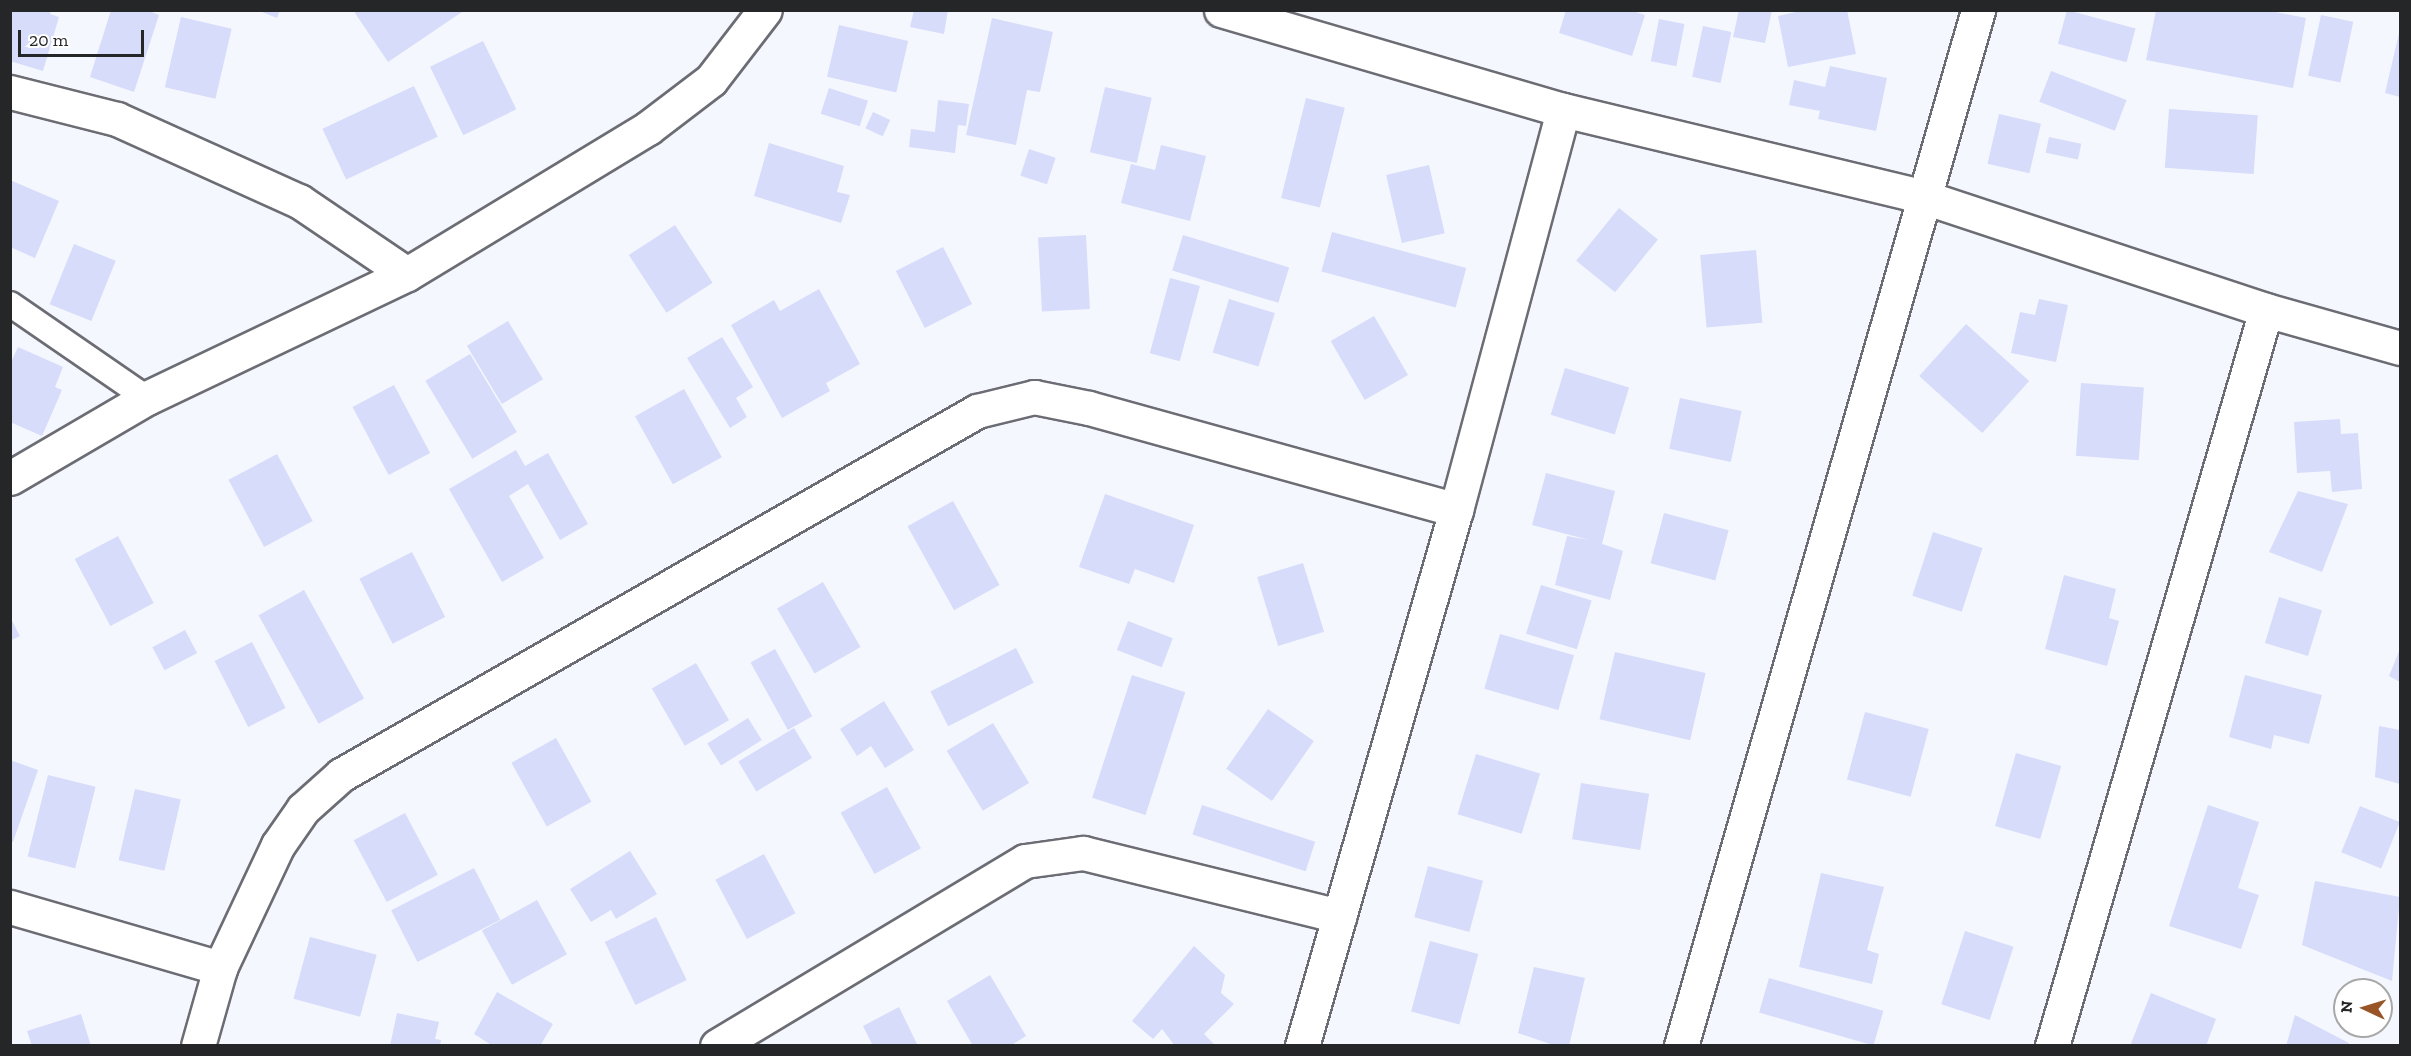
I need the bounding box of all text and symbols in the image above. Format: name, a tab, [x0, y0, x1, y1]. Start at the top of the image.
scale bar	[21, 18, 147, 56]
text: 20 m	[29, 29, 68, 51]
north arrow	[2333, 978, 2393, 1038]
text: N	[2337, 1000, 2356, 1014]

